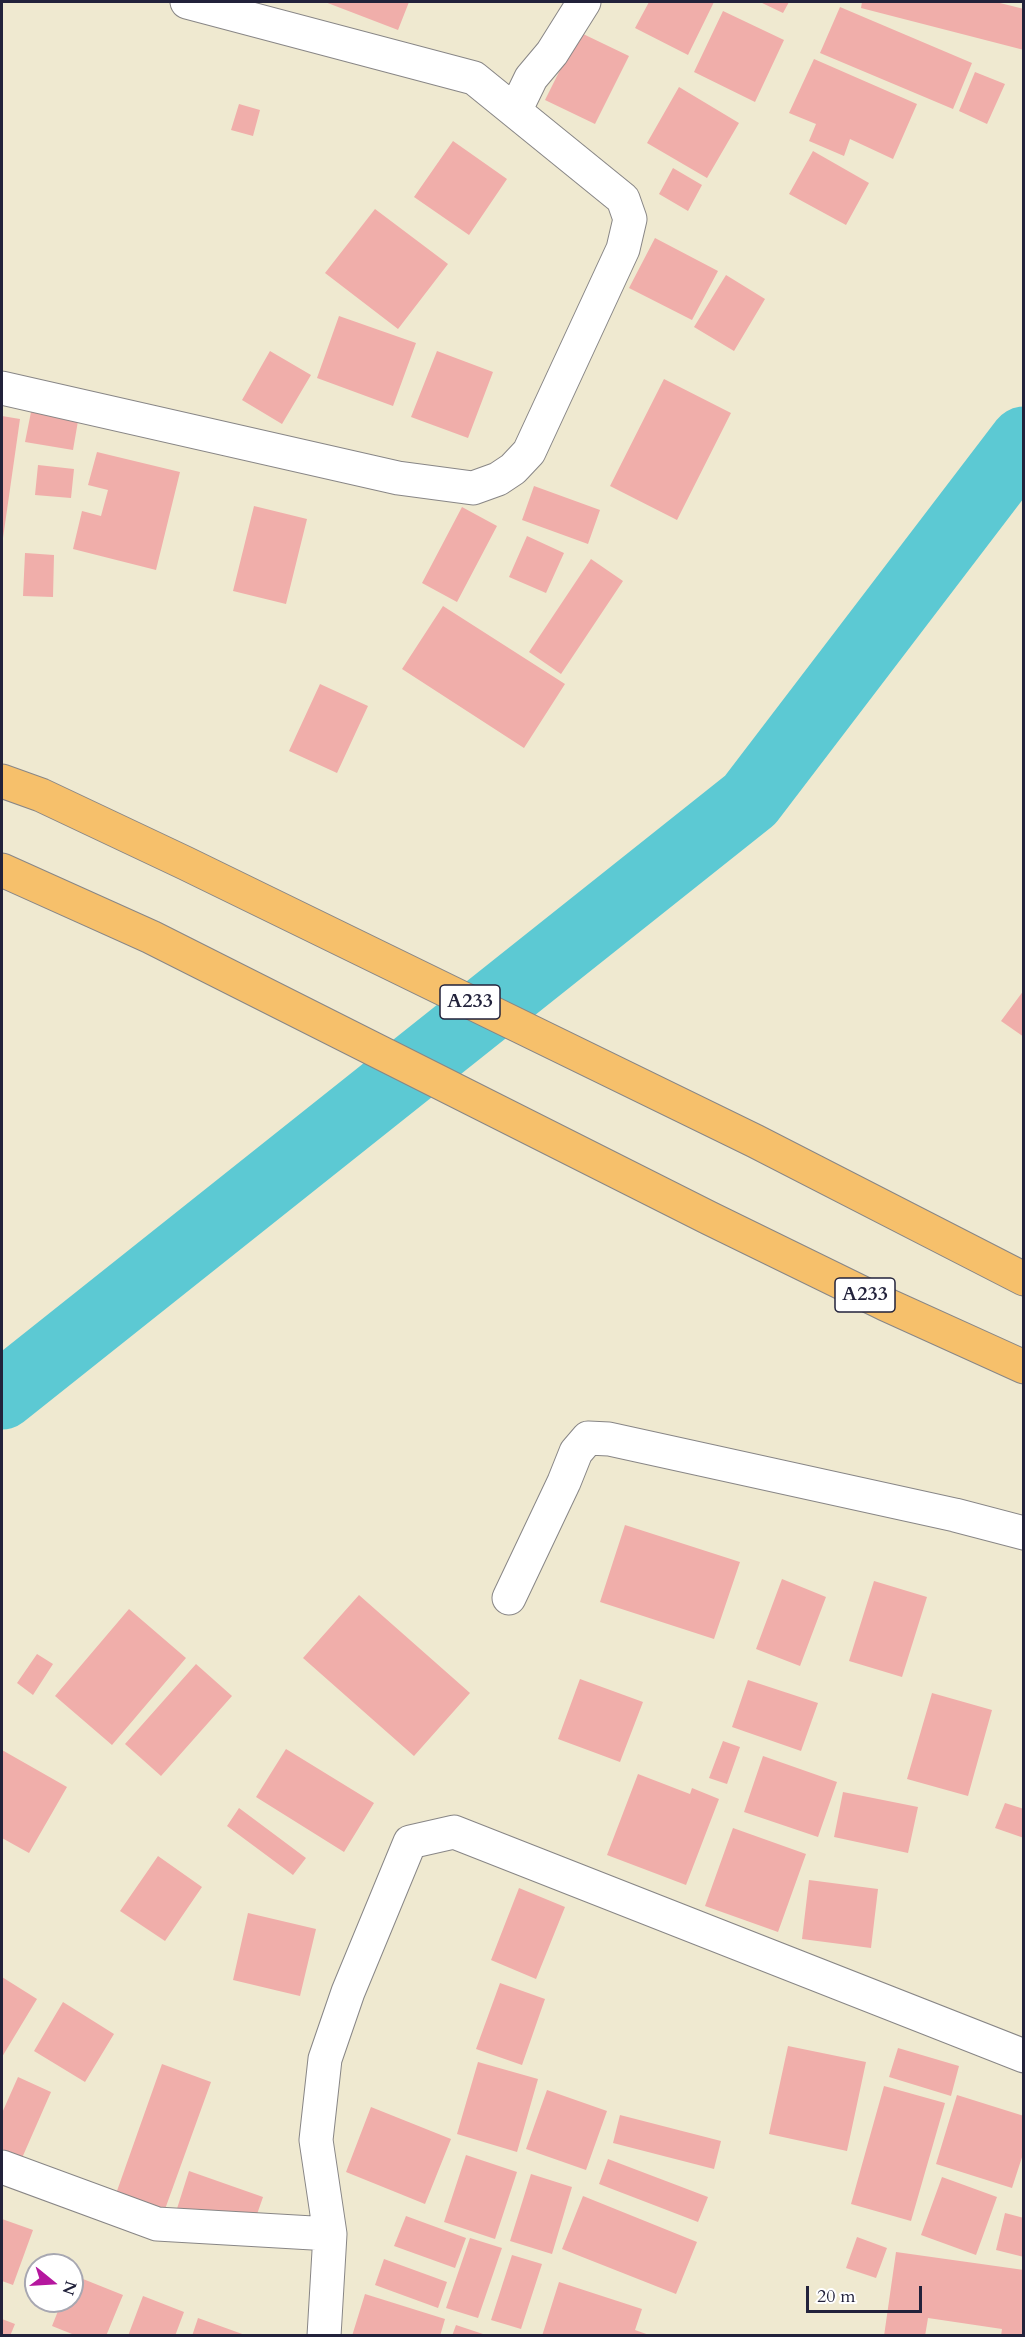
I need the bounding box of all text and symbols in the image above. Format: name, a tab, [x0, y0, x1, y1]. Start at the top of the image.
road number: A233	[440, 985, 500, 1019]
road number: A233	[835, 1278, 895, 1312]
north arrow	[24, 2253, 84, 2313]
scale bar	[809, 2274, 924, 2312]
text: N	[57, 2278, 82, 2298]
text: 20 m	[817, 2284, 856, 2309]

